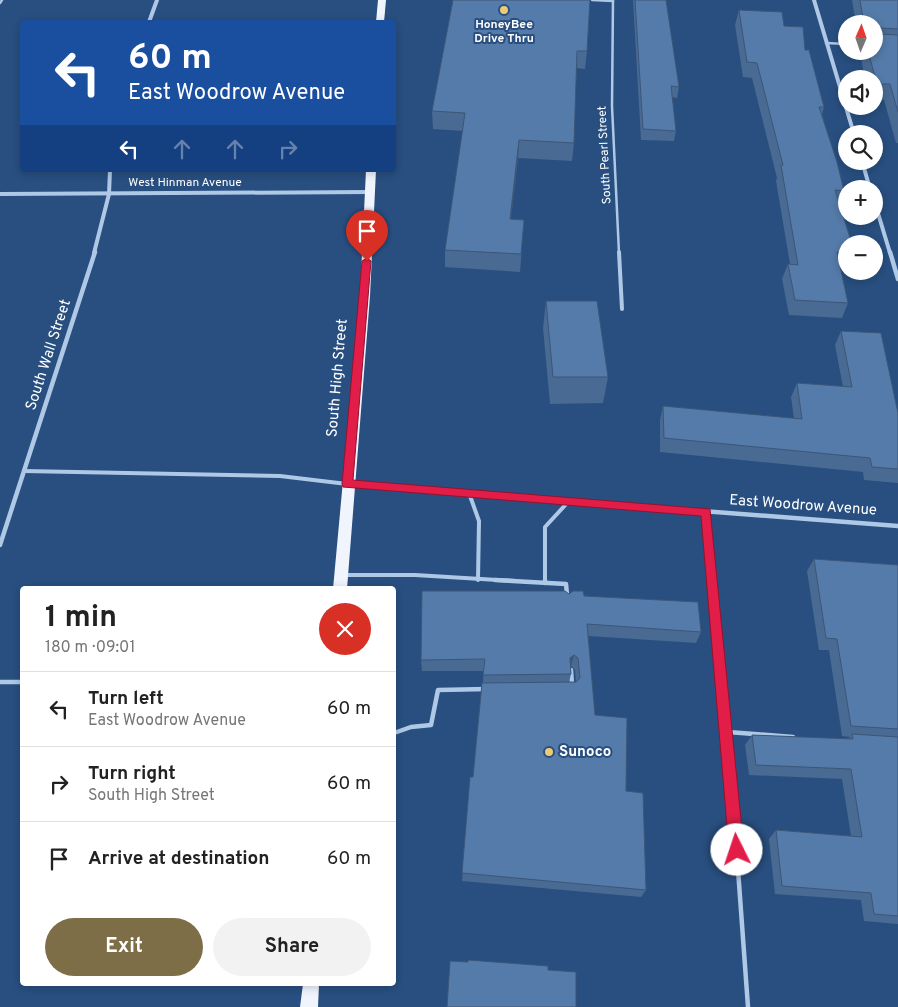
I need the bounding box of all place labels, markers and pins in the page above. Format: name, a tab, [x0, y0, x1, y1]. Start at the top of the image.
marker: HoneyBee Drive Thru	[498, 4, 510, 16]
place label: HoneyBee Drive Thru	[474, 17, 534, 47]
pin	[346, 210, 388, 261]
place label: Sunoco	[559, 743, 611, 762]
marker: Sunoco	[543, 746, 555, 758]

